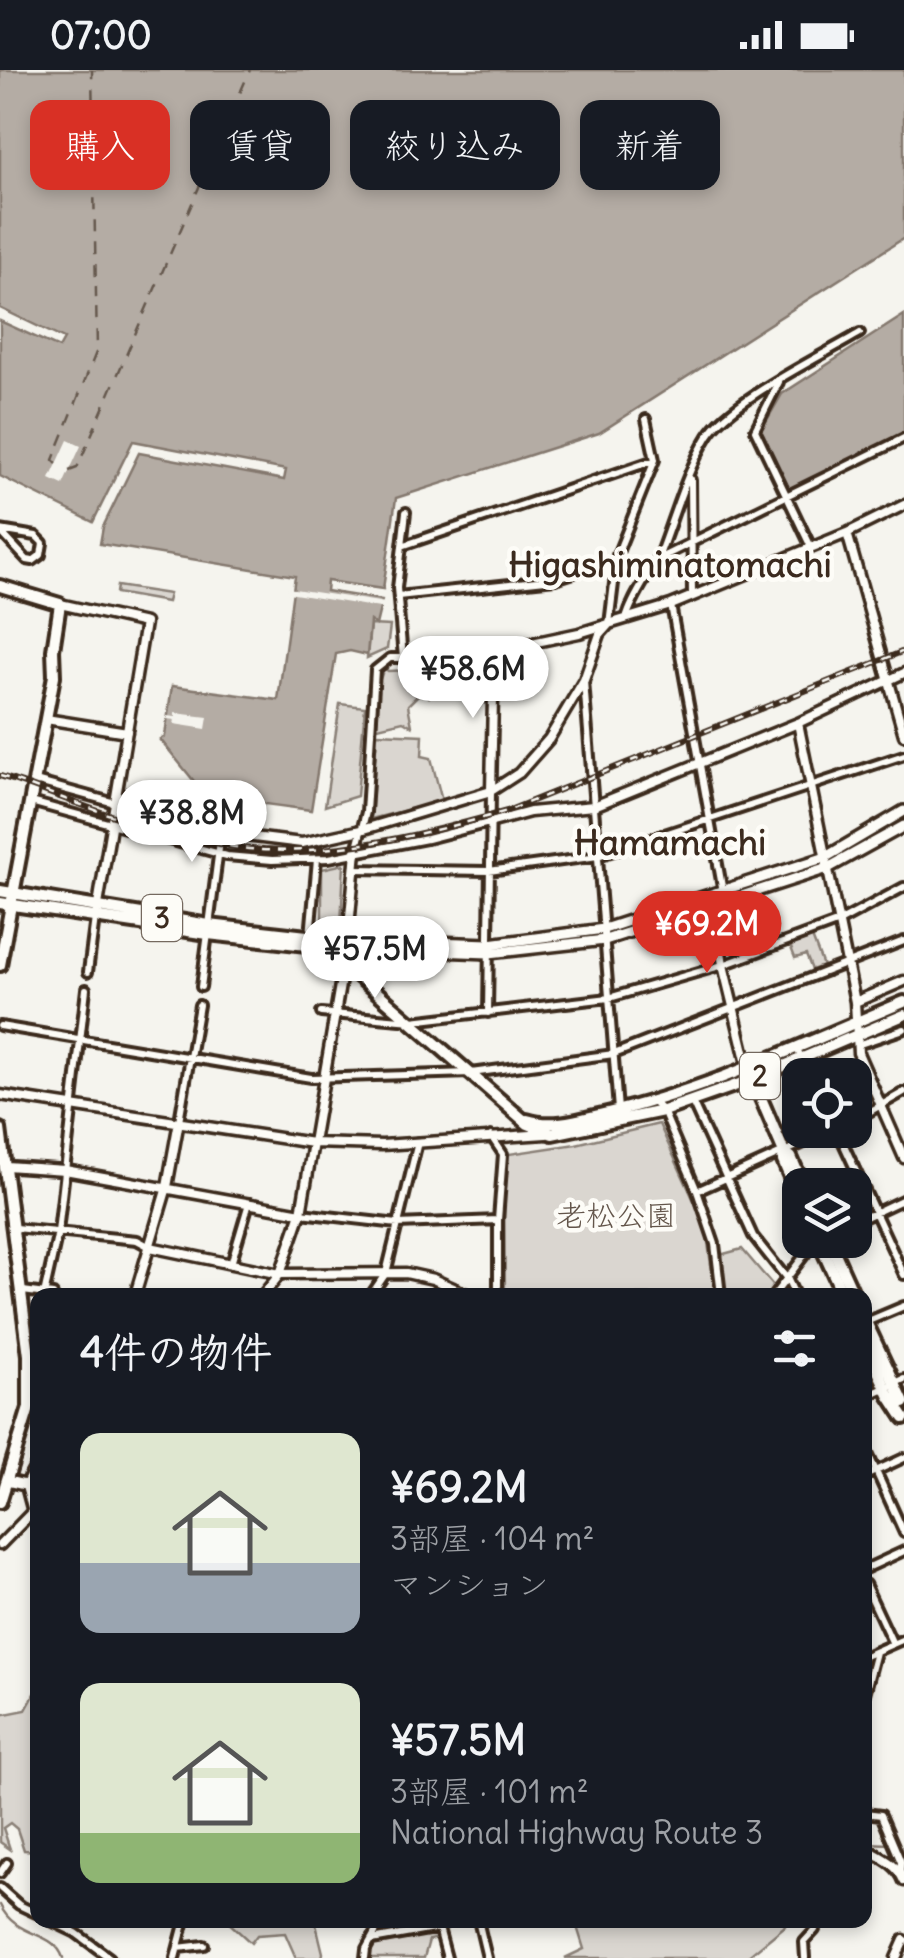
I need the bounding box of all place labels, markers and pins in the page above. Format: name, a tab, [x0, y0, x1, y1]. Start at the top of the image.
pin: ¥58.6M	[392, 636, 554, 721]
pin: ¥38.8M	[111, 780, 273, 865]
pin: ¥69.2M	[626, 891, 788, 976]
pin: ¥57.5M	[294, 916, 456, 1001]

